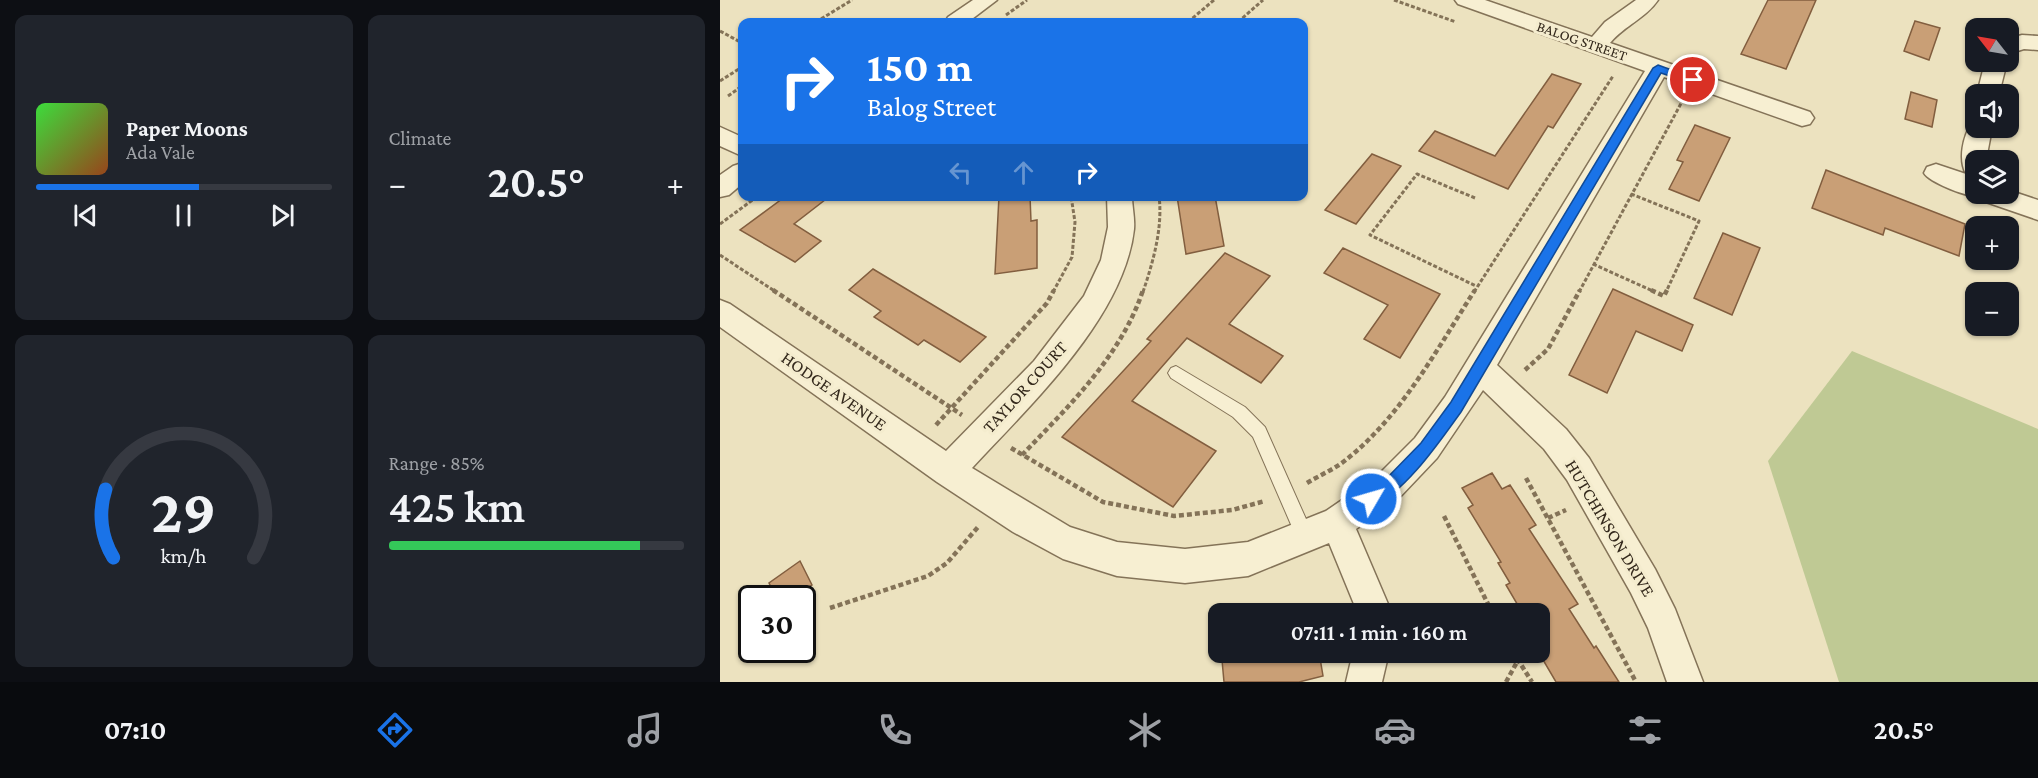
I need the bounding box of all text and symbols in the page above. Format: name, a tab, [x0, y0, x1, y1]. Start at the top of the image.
street label: BALOG STREET	[1535, 18, 1629, 64]
north arrow	[1965, 18, 2019, 72]
map controls	[1965, 18, 2019, 336]
icon: right	[768, 42, 846, 120]
text: 150 m	[867, 43, 972, 90]
pin	[1667, 54, 1718, 105]
icon: arrive	[1676, 63, 1709, 96]
button: sound	[1965, 84, 2019, 138]
text: Balog Street	[867, 92, 996, 122]
text: Paper Moons	[126, 116, 248, 141]
text: Climate	[389, 127, 451, 149]
text: Ada Vale	[126, 141, 195, 163]
button: layers	[1965, 150, 2019, 204]
icon: left	[944, 156, 977, 189]
icon: ahead	[1007, 156, 1040, 189]
icon: right	[1070, 156, 1103, 189]
text: 20.5°	[488, 157, 585, 207]
text: −	[389, 165, 406, 202]
text: +	[667, 165, 684, 202]
icon: previous	[69, 199, 102, 232]
icon: pause	[167, 199, 200, 232]
icon: next	[266, 199, 299, 232]
button: +	[1965, 216, 2019, 270]
button: −	[1965, 282, 2019, 336]
street label: TAYLOR COURT	[979, 337, 1071, 437]
street label: HODGE AVENUE	[778, 347, 891, 435]
text: Range · 85%	[389, 452, 485, 474]
street label: HUTCHINSON DRIVE	[1561, 456, 1659, 600]
position arrow	[1339, 467, 1403, 531]
text: 29	[151, 476, 217, 545]
text: 425 km	[389, 482, 525, 532]
text: km/h	[161, 544, 207, 568]
speed limit sign: 30	[738, 585, 816, 663]
text: 07:11 · 1 min · 160 m	[1291, 620, 1467, 645]
icon: directions	[374, 709, 416, 751]
icon: music	[624, 709, 666, 751]
icon: phone	[874, 709, 916, 751]
icon: climate	[1124, 709, 1166, 751]
icon: car	[1374, 709, 1416, 751]
icon: filters	[1624, 709, 1666, 751]
text: 07:10	[104, 715, 166, 745]
text: 20.5°	[1874, 715, 1934, 745]

